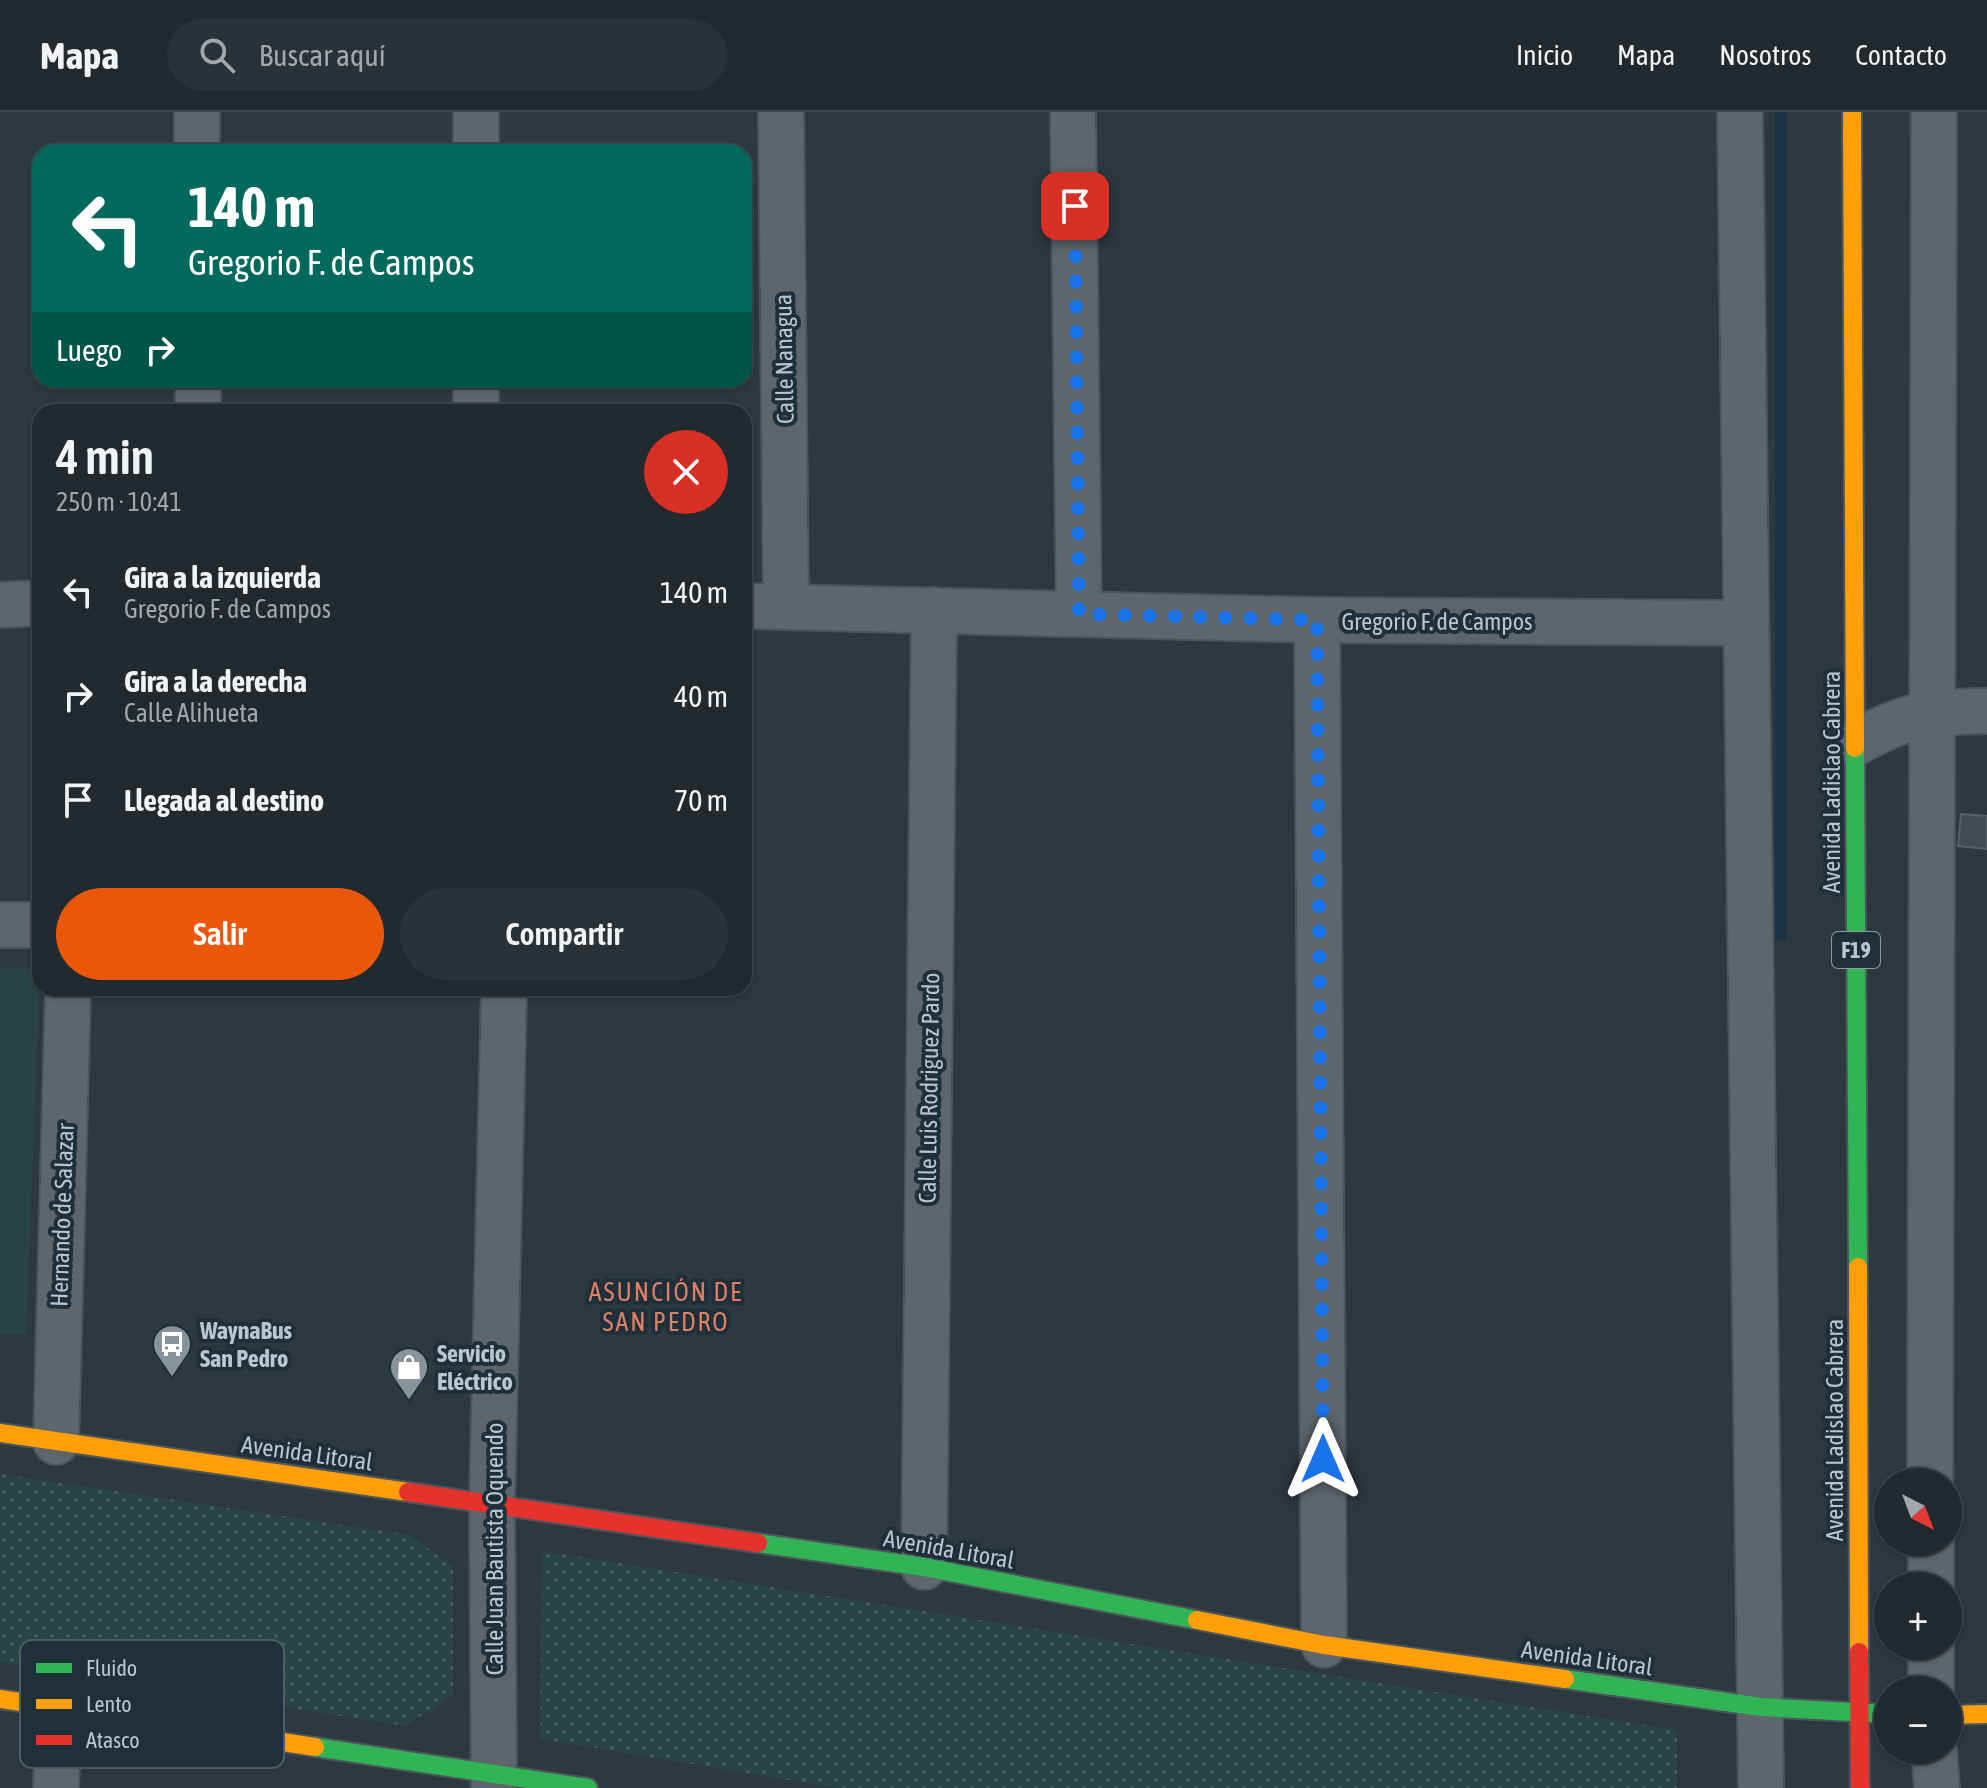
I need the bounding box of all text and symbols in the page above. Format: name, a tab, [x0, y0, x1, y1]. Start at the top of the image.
search box	[167, 19, 727, 91]
icon: search	[195, 33, 239, 77]
text: Mapa	[40, 34, 119, 77]
text: Buscar aquí	[259, 38, 386, 72]
text: Inicio	[1516, 39, 1573, 71]
text: Mapa	[1617, 39, 1675, 71]
text: Nosotros	[1719, 39, 1811, 71]
text: Contacto	[1855, 39, 1947, 71]
pin	[1041, 172, 1109, 240]
text: 140 m	[188, 175, 315, 239]
icon: left	[56, 176, 160, 280]
icon: arrive	[1053, 184, 1097, 228]
text: Gregorio F. de Campos	[188, 241, 474, 283]
street label: Calle Nanagua	[769, 294, 799, 424]
icon: right	[138, 328, 182, 372]
text: Luego	[56, 333, 122, 367]
text: 4 min	[56, 429, 154, 484]
button: close	[644, 430, 728, 514]
text: 250 m · 10:41	[56, 487, 182, 517]
text: Gira a la izquierda	[124, 560, 321, 594]
icon: left	[56, 570, 100, 614]
text: 140 m	[660, 575, 728, 609]
text: Gregorio F. de Campos	[124, 594, 331, 624]
street label: Gregorio F. de Campos	[1342, 608, 1532, 635]
text: Gira a la derecha	[124, 664, 307, 698]
street label: Avenida Ladislao Cabrera	[1818, 671, 1845, 893]
icon: right	[56, 674, 100, 718]
text: 40 m	[674, 679, 728, 713]
text: Calle Alihueta	[124, 698, 259, 728]
icon: arrive	[56, 778, 100, 822]
text: Llegada al destino	[124, 783, 324, 817]
text: 70 m	[674, 783, 728, 817]
button: Salir	[56, 888, 384, 980]
button: Compartir	[400, 888, 728, 980]
road number: F19	[1832, 932, 1880, 968]
street label: Calle Luis Rodriguez Pardo	[913, 972, 945, 1204]
street label: Hernando de Salazar	[45, 1122, 79, 1307]
district label: ASUNCIÓN DE SAN PEDRO	[589, 1277, 743, 1337]
place label: WaynaBus San Pedro	[199, 1317, 292, 1372]
street label: Avenida Ladislao Cabrera	[1821, 1319, 1848, 1541]
bus stop icon: WaynaBus San Pedro	[151, 1323, 193, 1378]
place label: Servicio Eléctrico	[437, 1340, 513, 1395]
shop icon: Servicio Eléctrico	[388, 1346, 430, 1401]
position arrow	[1281, 1417, 1365, 1501]
street label: Calle Juan Bautista Oquendo	[481, 1423, 508, 1675]
street label: Avenida Litoral	[240, 1430, 375, 1476]
north arrow	[1874, 1468, 1962, 1556]
map controls	[1874, 1468, 1962, 1764]
street label: Avenida Litoral	[882, 1524, 1017, 1574]
button: +	[1874, 1572, 1962, 1660]
street label: Avenida Litoral	[1520, 1635, 1655, 1681]
legend	[20, 1640, 284, 1768]
text: Fluido	[86, 1655, 137, 1681]
button: −	[1874, 1676, 1962, 1764]
text: Lento	[86, 1691, 132, 1717]
text: Atasco	[86, 1727, 140, 1753]

